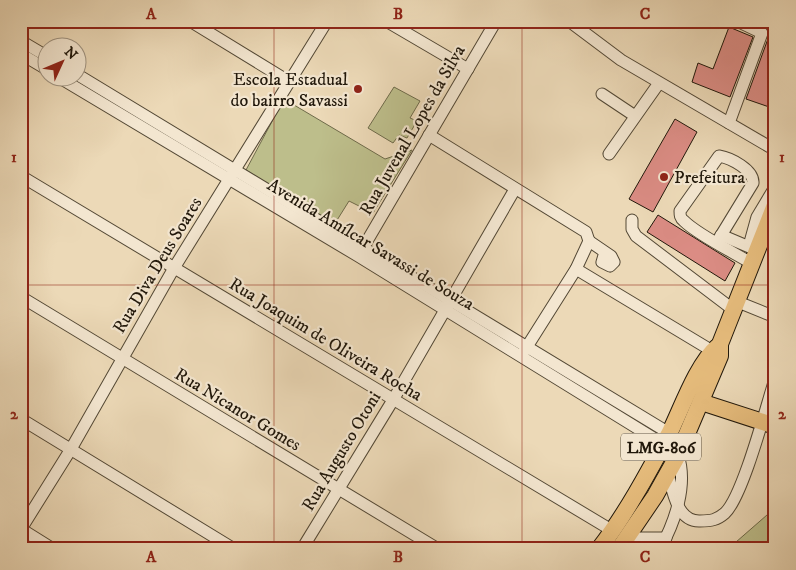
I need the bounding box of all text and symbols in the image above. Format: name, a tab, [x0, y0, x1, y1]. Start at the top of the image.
text: A	[145, 4, 157, 24]
text: B	[393, 4, 403, 24]
text: C	[640, 4, 650, 24]
north arrow	[38, 38, 88, 88]
street label: Rua Juvenal Lopes da Silva	[355, 41, 471, 219]
text: N	[60, 43, 81, 64]
place label: Escola Estadual do bairro Savassi	[230, 69, 349, 112]
marker: Escola Estadual do bairro Savassi	[352, 83, 364, 95]
text: 1	[11, 147, 17, 167]
text: 1	[779, 147, 785, 167]
place label: Prefeitura	[674, 167, 745, 189]
marker: Prefeitura	[658, 171, 670, 183]
street label: Avenida Amílcar Savassi de Souza	[263, 174, 478, 316]
street label: Rua Diva Deus Soares	[108, 193, 207, 338]
street label: Rua Joaquim de Oliveira Rocha	[225, 273, 426, 407]
street label: Rua Nicanor Gomes	[170, 364, 305, 456]
street label: Rua Augusto Otoni	[298, 388, 386, 515]
text: 2	[10, 404, 19, 424]
text: 2	[778, 404, 787, 424]
road number: LMG-806	[621, 434, 701, 461]
text: A	[145, 547, 157, 567]
text: B	[393, 547, 403, 567]
text: C	[640, 547, 650, 567]

